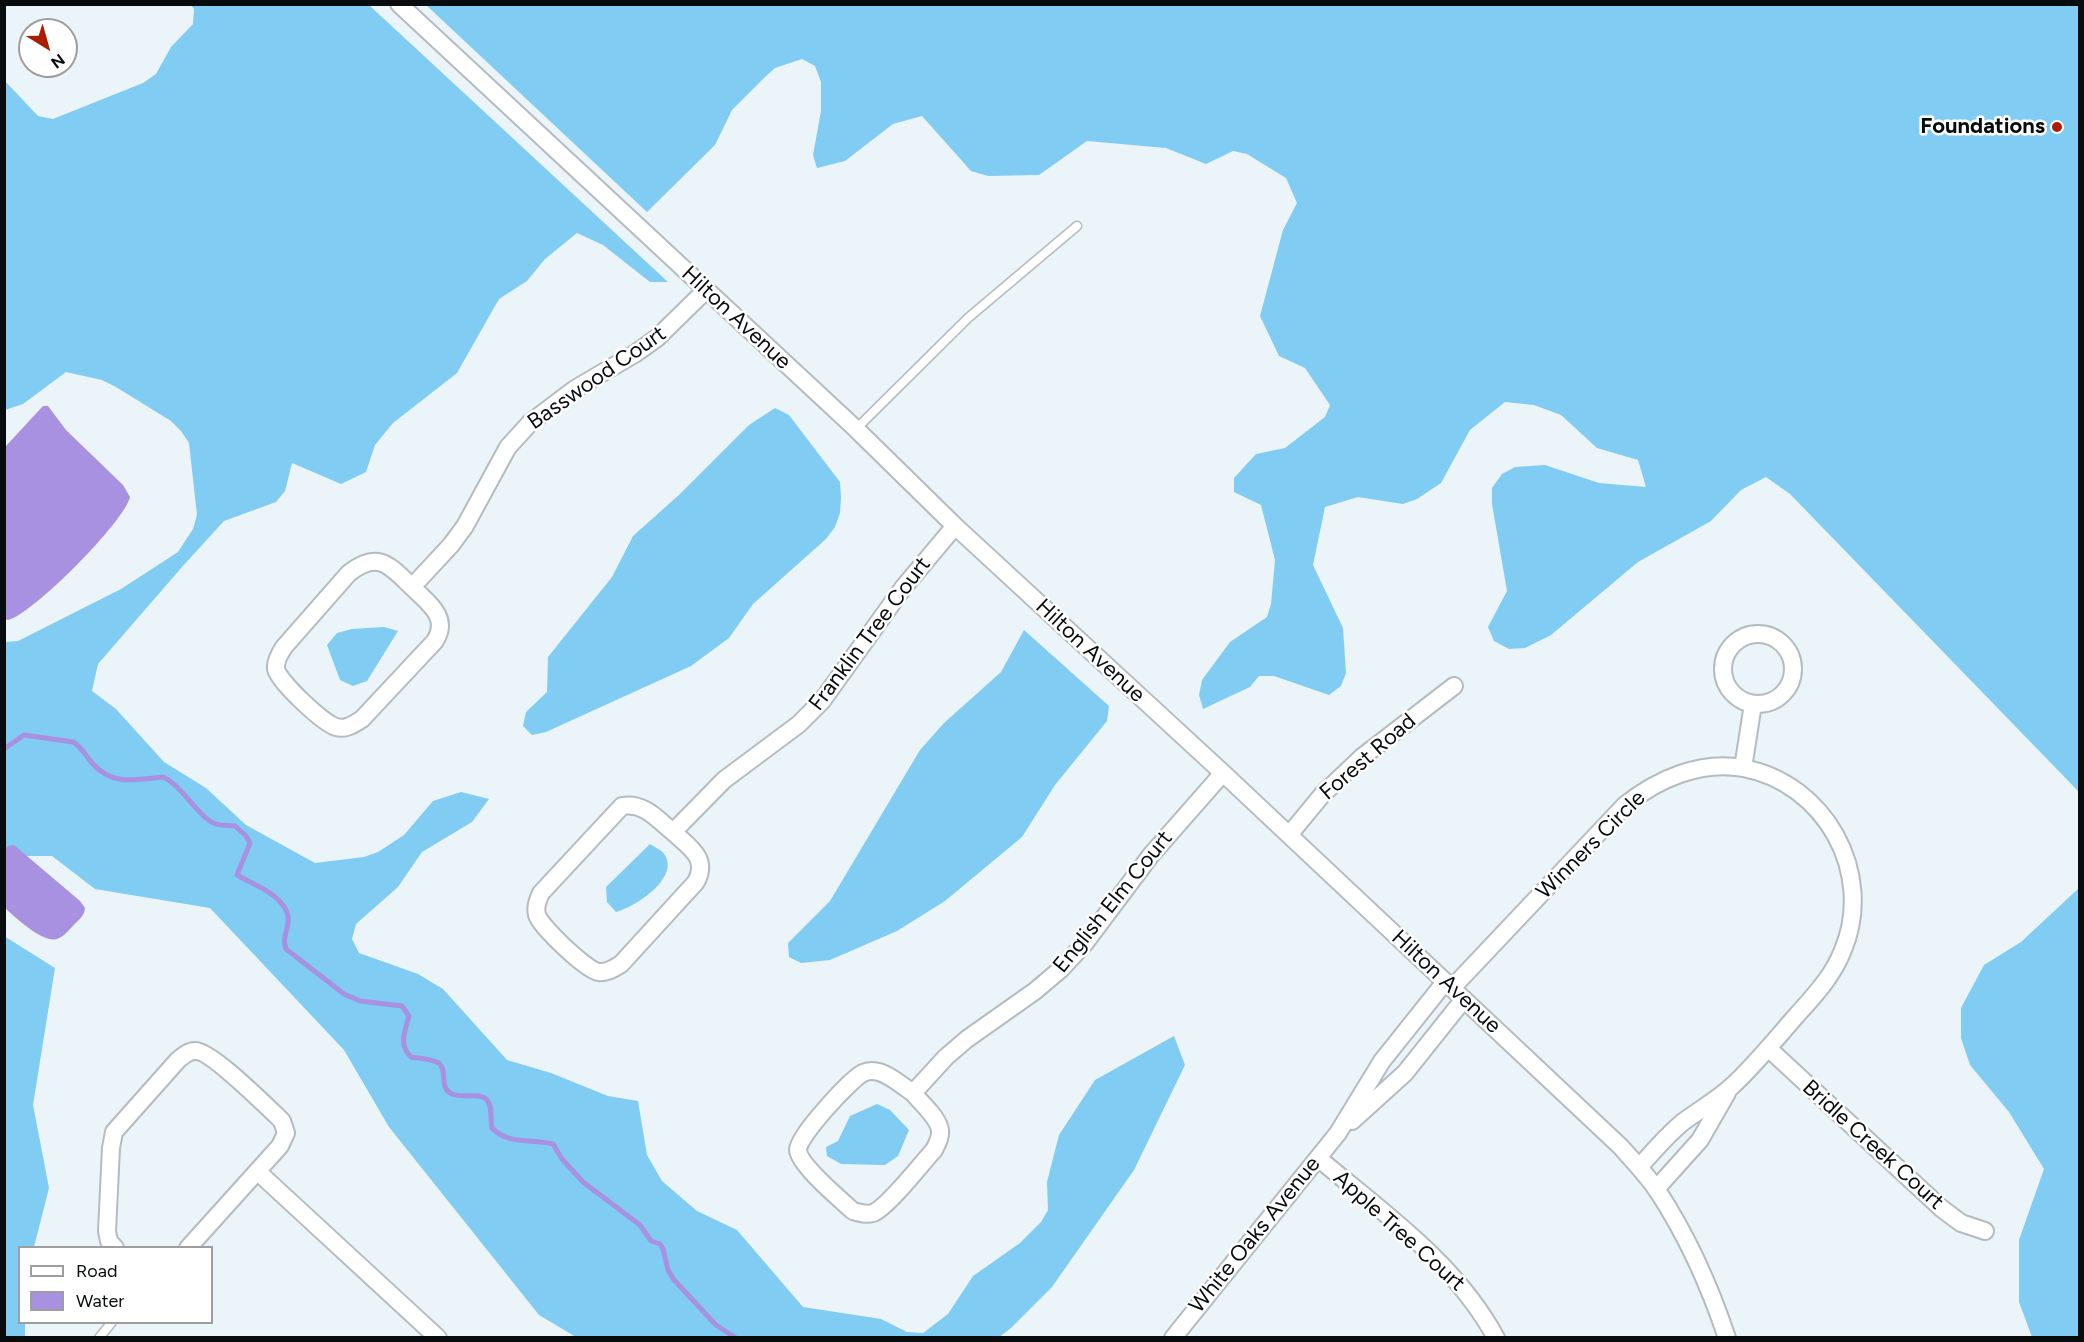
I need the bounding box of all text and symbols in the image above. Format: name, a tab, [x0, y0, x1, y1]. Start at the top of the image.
north arrow	[18, 18, 78, 78]
text: N	[47, 50, 69, 72]
place label: Foundations	[1920, 114, 2045, 140]
marker: Foundations	[2050, 120, 2064, 134]
street label: Hilton Avenue	[676, 261, 796, 375]
street label: Basswood Court	[523, 321, 671, 435]
street label: Franklin Tree Court	[804, 552, 936, 716]
street label: Hilton Avenue	[1030, 594, 1150, 708]
street label: Forest Road	[1315, 708, 1421, 806]
street label: Winners Circle	[1531, 785, 1651, 905]
street label: English Elm Court	[1048, 826, 1178, 978]
street label: Hilton Avenue	[1386, 925, 1506, 1039]
street label: Bridle Creek Court	[1797, 1075, 1949, 1215]
street label: White Oaks Avenue	[1184, 1152, 1326, 1318]
street label: Apple Tree Court	[1328, 1165, 1470, 1297]
legend	[18, 1246, 213, 1324]
text: Road	[76, 1260, 117, 1282]
text: Water	[76, 1290, 124, 1312]

